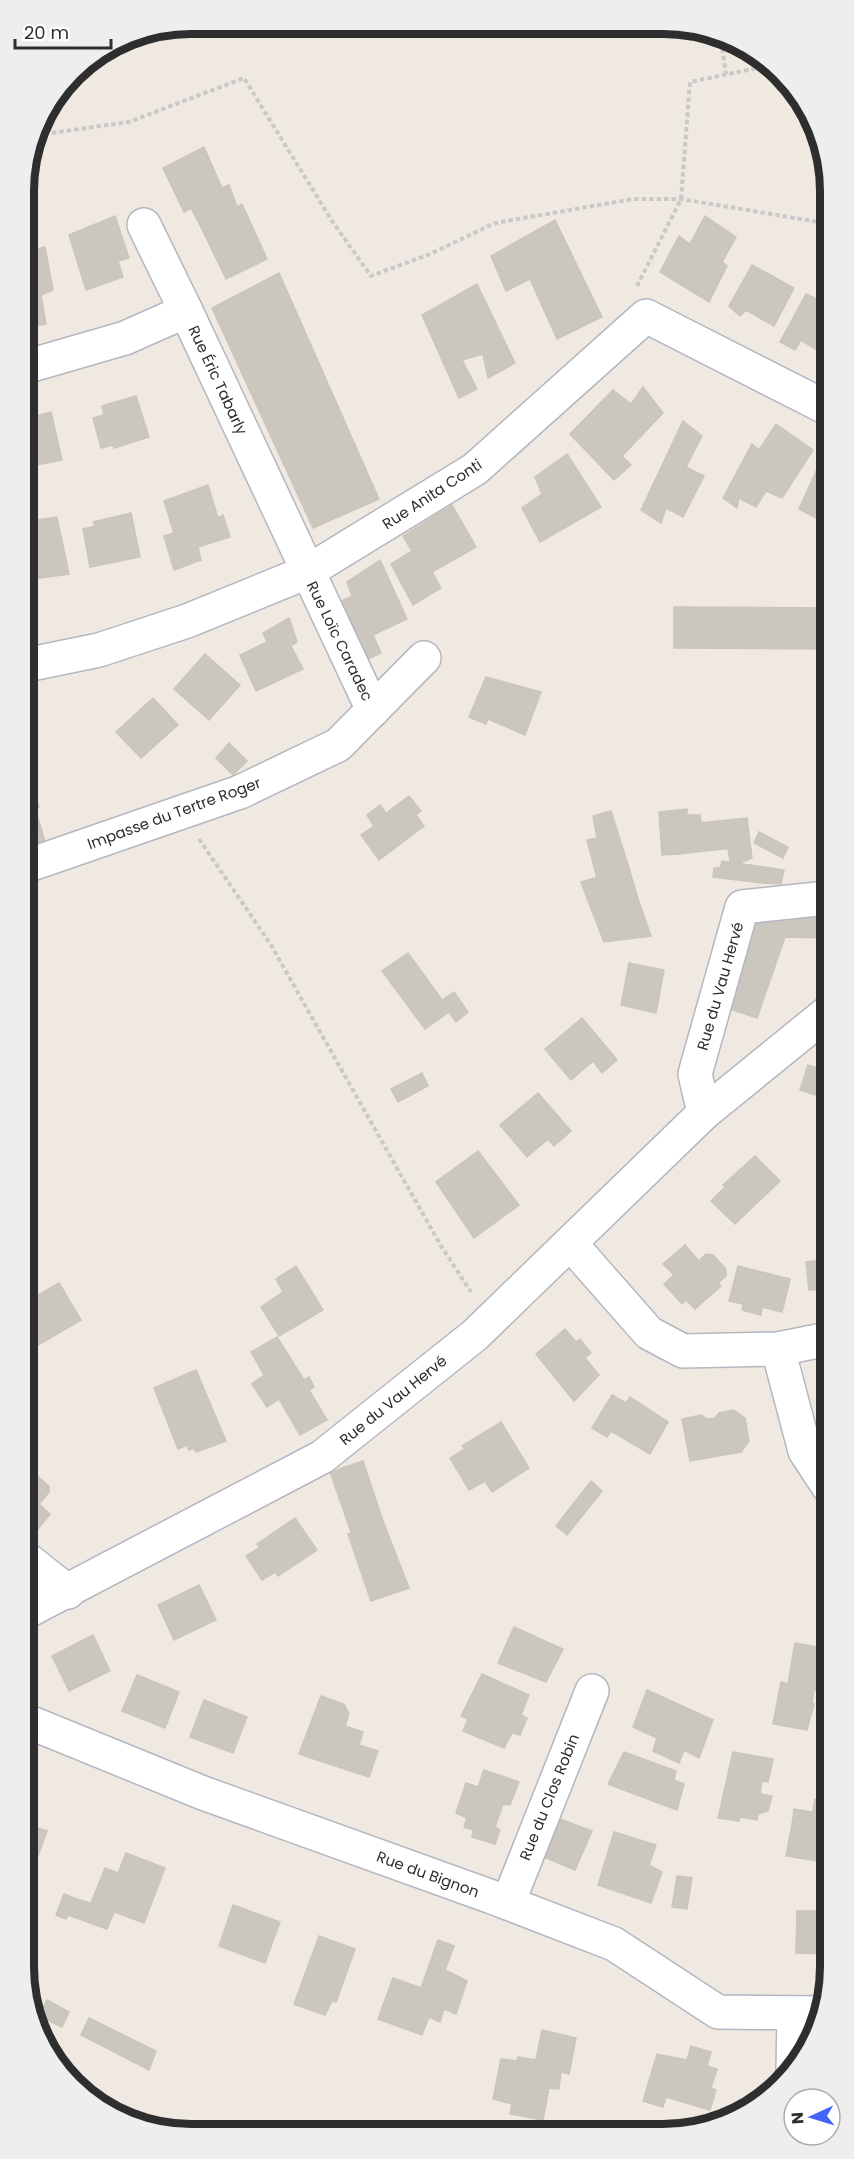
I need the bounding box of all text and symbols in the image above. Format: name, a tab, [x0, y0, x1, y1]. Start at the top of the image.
scale bar	[15, 12, 111, 50]
text: 20 m	[24, 20, 69, 45]
street label: Rue Éric Tabarly	[183, 322, 253, 439]
street label: Rue Anita Conti	[378, 454, 486, 534]
street label: Rue Loïc Caradec	[302, 578, 378, 704]
street label: Impasse du Tertre Roger	[84, 772, 264, 854]
street label: Rue du Vau Hervé	[692, 919, 748, 1053]
street label: Rue du Vau Hervé	[335, 1350, 451, 1450]
street label: Rue du Clos Robin	[514, 1731, 584, 1863]
street label: Rue du Bignon	[374, 1846, 482, 1902]
north arrow	[782, 2087, 842, 2147]
text: N	[786, 2111, 809, 2125]

